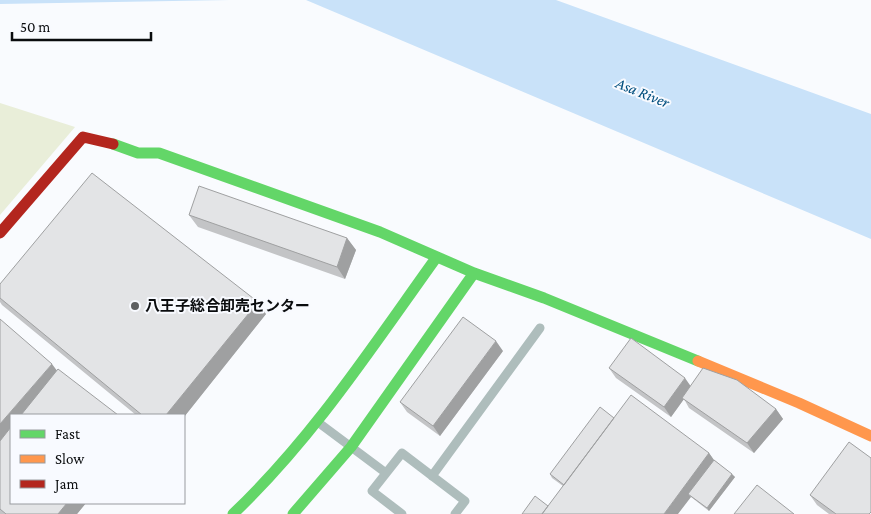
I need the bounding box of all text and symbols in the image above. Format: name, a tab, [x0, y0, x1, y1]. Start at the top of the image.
scale bar	[12, 10, 151, 42]
text: 50 m	[20, 19, 50, 35]
water label: Asa River	[613, 74, 672, 111]
place label: 八王子総合卸売センター	[145, 297, 310, 314]
marker: 八王子総合卸売センター	[129, 300, 141, 312]
legend	[10, 414, 185, 504]
text: Fast	[55, 426, 81, 442]
text: Slow	[55, 451, 85, 467]
text: Jam	[53, 476, 78, 493]

